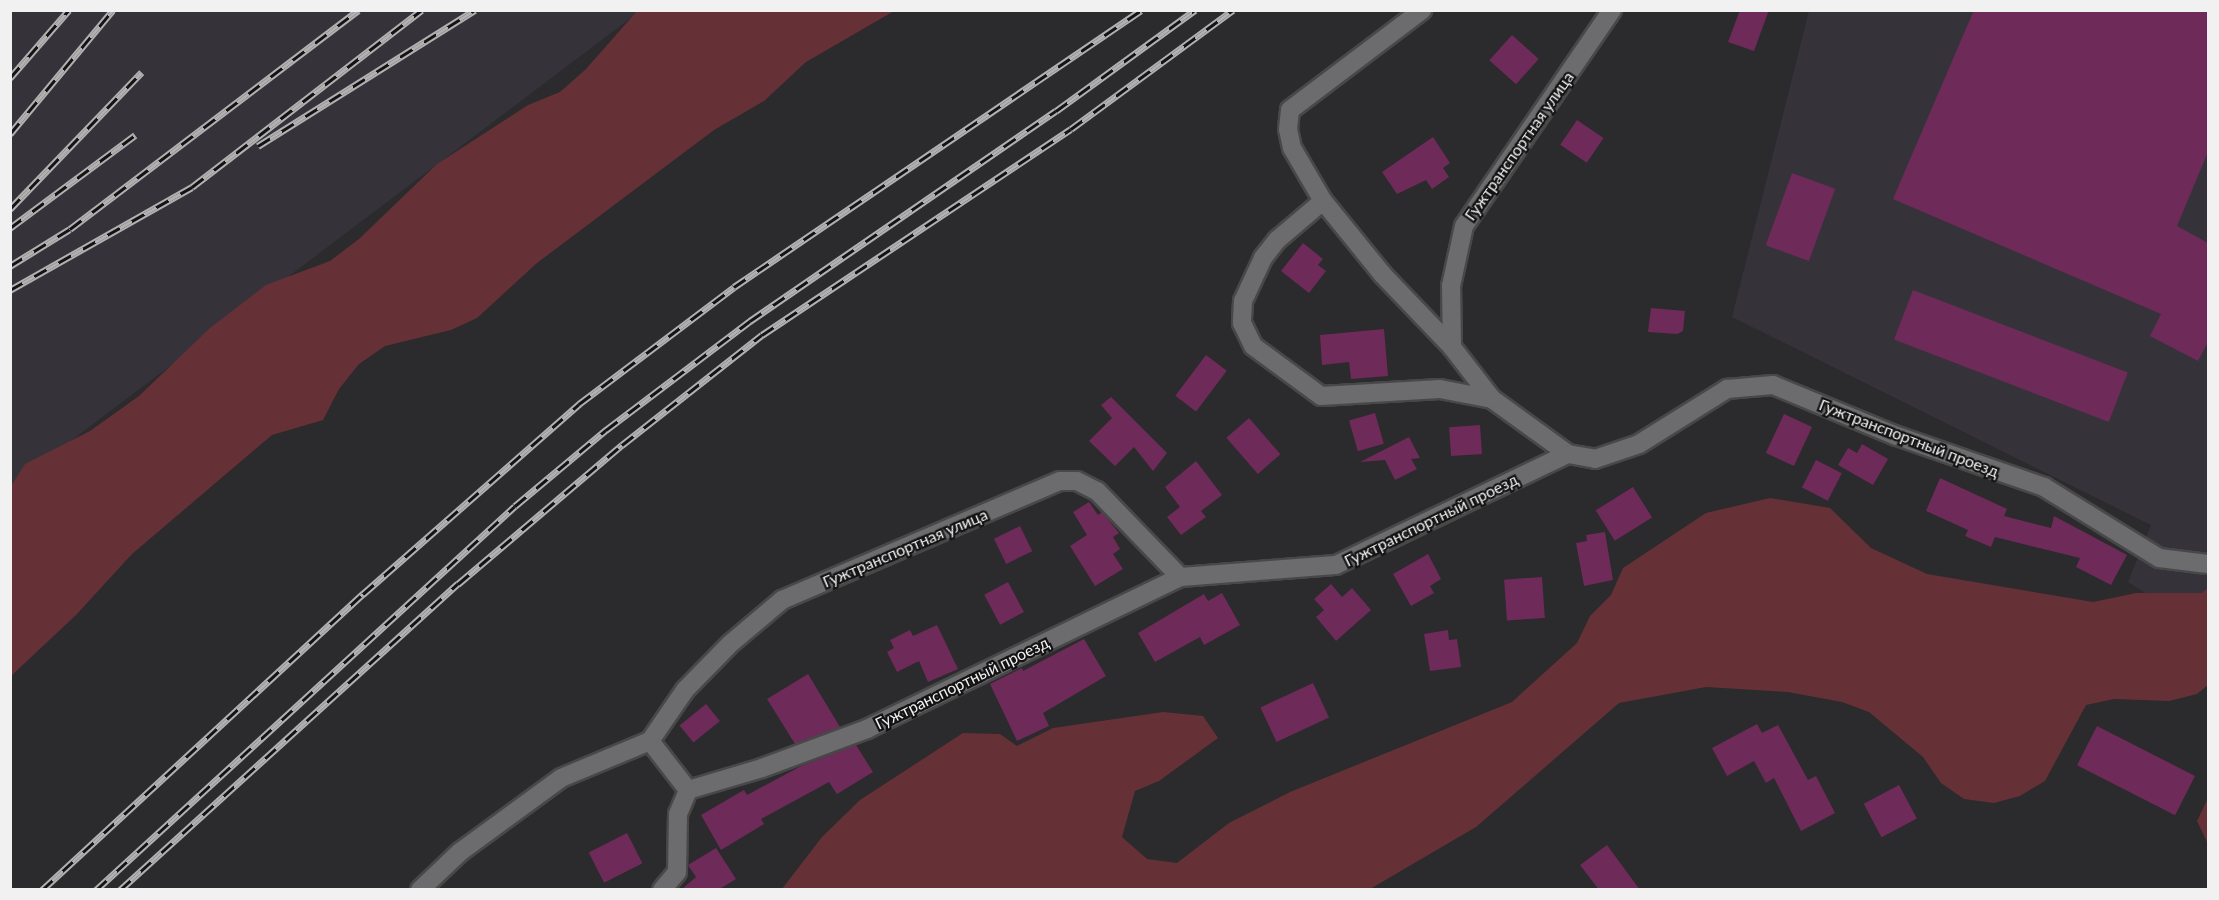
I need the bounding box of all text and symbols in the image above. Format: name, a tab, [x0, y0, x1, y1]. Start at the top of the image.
street label: Гужтранспортная улица	[1460, 68, 1578, 224]
street label: Гужтранспортный проезд	[1816, 395, 2002, 481]
street label: Гужтранспортный проезд	[1341, 470, 1521, 570]
street label: Гужтранспортная улица	[820, 505, 990, 591]
street label: Гужтранспортный проезд	[872, 633, 1052, 733]

